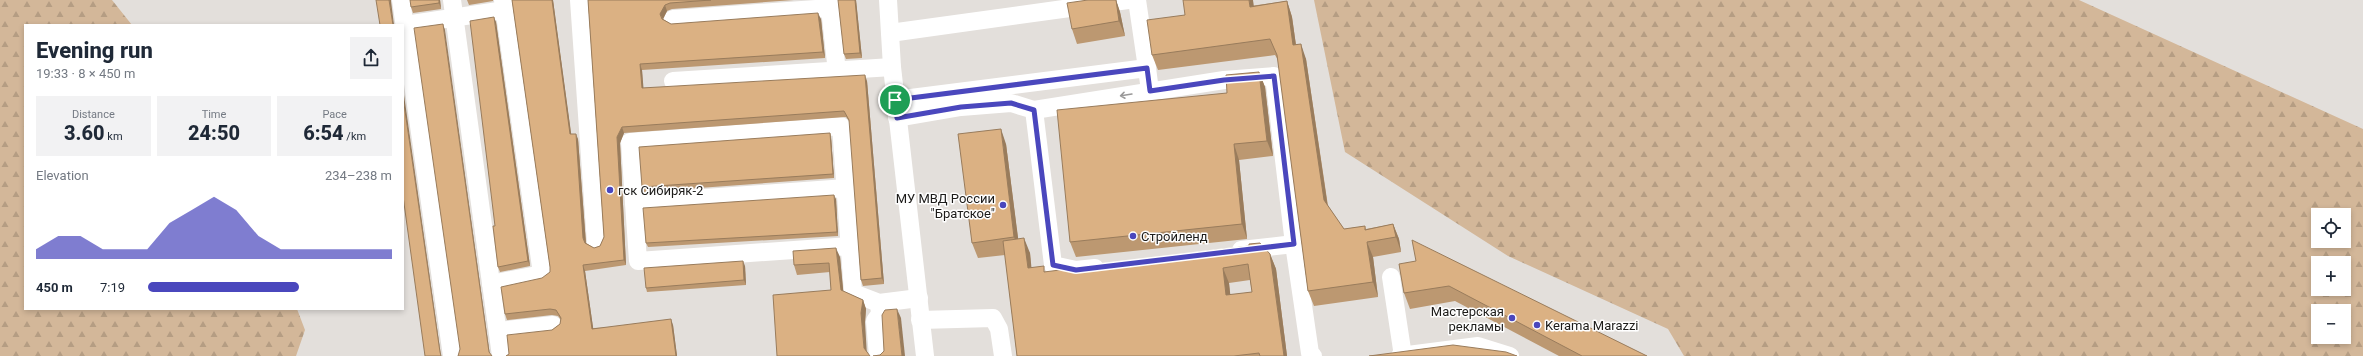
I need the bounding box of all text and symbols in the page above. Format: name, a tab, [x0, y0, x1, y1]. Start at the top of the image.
button: share	[350, 37, 392, 79]
text: Evening run	[36, 38, 153, 63]
text: 19:33 · 8 × 450 m	[36, 66, 135, 81]
pin	[878, 83, 912, 117]
icon: arrive	[884, 89, 906, 111]
one-way arrow	[1120, 91, 1133, 99]
text: Distance	[72, 108, 115, 121]
text: Time	[202, 108, 226, 121]
text: Pace	[322, 108, 347, 121]
text: 3.60	[64, 121, 105, 145]
text: 24:50	[188, 121, 240, 145]
text: 6:54	[303, 121, 344, 145]
text: km	[105, 130, 123, 143]
text: /km	[344, 130, 366, 143]
text: Elevation	[36, 168, 89, 183]
text: 234–238 m	[325, 168, 392, 183]
place label: гск Сибиряк-2	[618, 183, 703, 198]
marker: гск Сибиряк-2	[605, 185, 615, 195]
place label: МУ МВД России "Братское"	[896, 191, 995, 221]
marker: МУ МВД России "Братское"	[998, 200, 1008, 210]
map controls	[2311, 208, 2351, 344]
button: locate	[2311, 208, 2351, 248]
place label: Стройленд	[1141, 229, 1208, 244]
marker: Стройленд	[1128, 231, 1138, 241]
button: +	[2311, 256, 2351, 296]
text: 450 m	[36, 280, 73, 295]
text: 7:19	[100, 280, 125, 295]
place label: Мастерская рекламы	[1431, 304, 1504, 334]
button: −	[2311, 304, 2351, 344]
marker: Мастерская рекламы	[1507, 313, 1517, 323]
place label: Kerama Marazzi	[1545, 318, 1639, 333]
marker: Kerama Marazzi	[1532, 320, 1542, 330]

